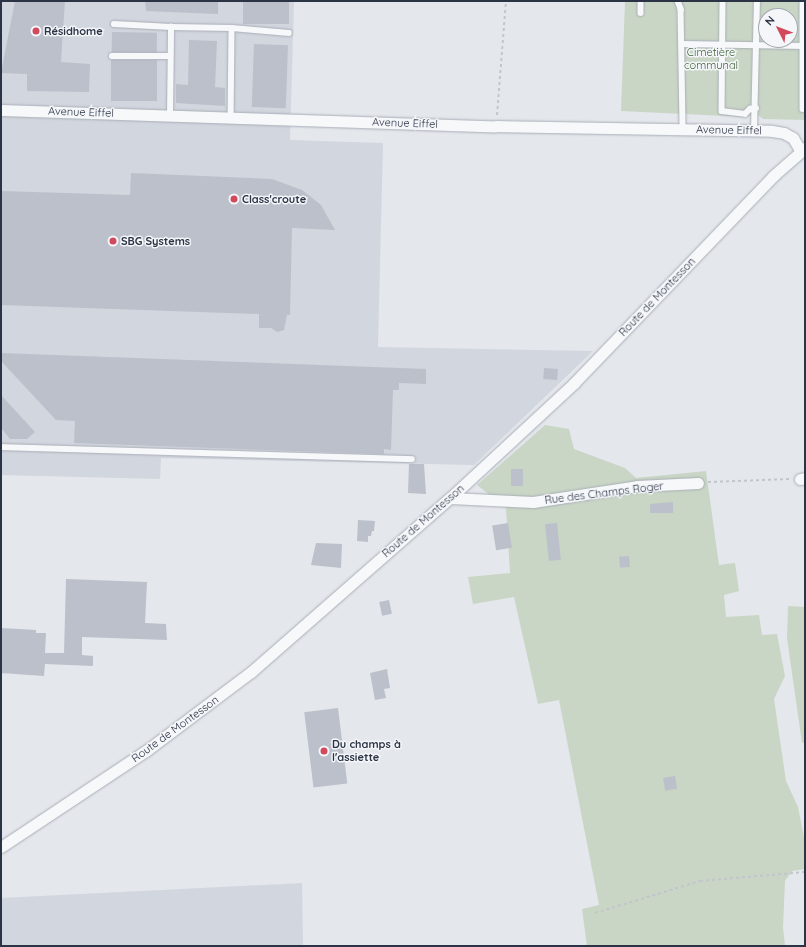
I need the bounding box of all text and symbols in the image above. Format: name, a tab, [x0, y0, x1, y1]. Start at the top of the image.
north arrow	[758, 8, 798, 48]
text: N	[762, 13, 778, 28]
place label: Résidhome	[44, 24, 103, 38]
marker: Résidhome	[31, 26, 41, 36]
park label: Cimetière communal	[684, 46, 738, 72]
street label: Avenue Eiffel	[48, 104, 114, 120]
street label: Avenue Eiffel	[372, 115, 438, 131]
street label: Avenue Eiffel	[696, 123, 762, 137]
place label: Class'croute	[242, 192, 306, 206]
marker: Class'croute	[229, 194, 239, 204]
place label: SBG Systems	[121, 234, 190, 248]
marker: SBG Systems	[108, 236, 118, 246]
street label: Route de Montesson	[616, 255, 698, 339]
street label: Rue des Champs Roger	[544, 479, 664, 507]
street label: Route de Montesson	[379, 482, 467, 560]
street label: Route de Montesson	[129, 693, 221, 765]
place label: Du champs à l'assiette	[332, 738, 401, 764]
marker: Du champs à l'assiette	[319, 746, 329, 756]

